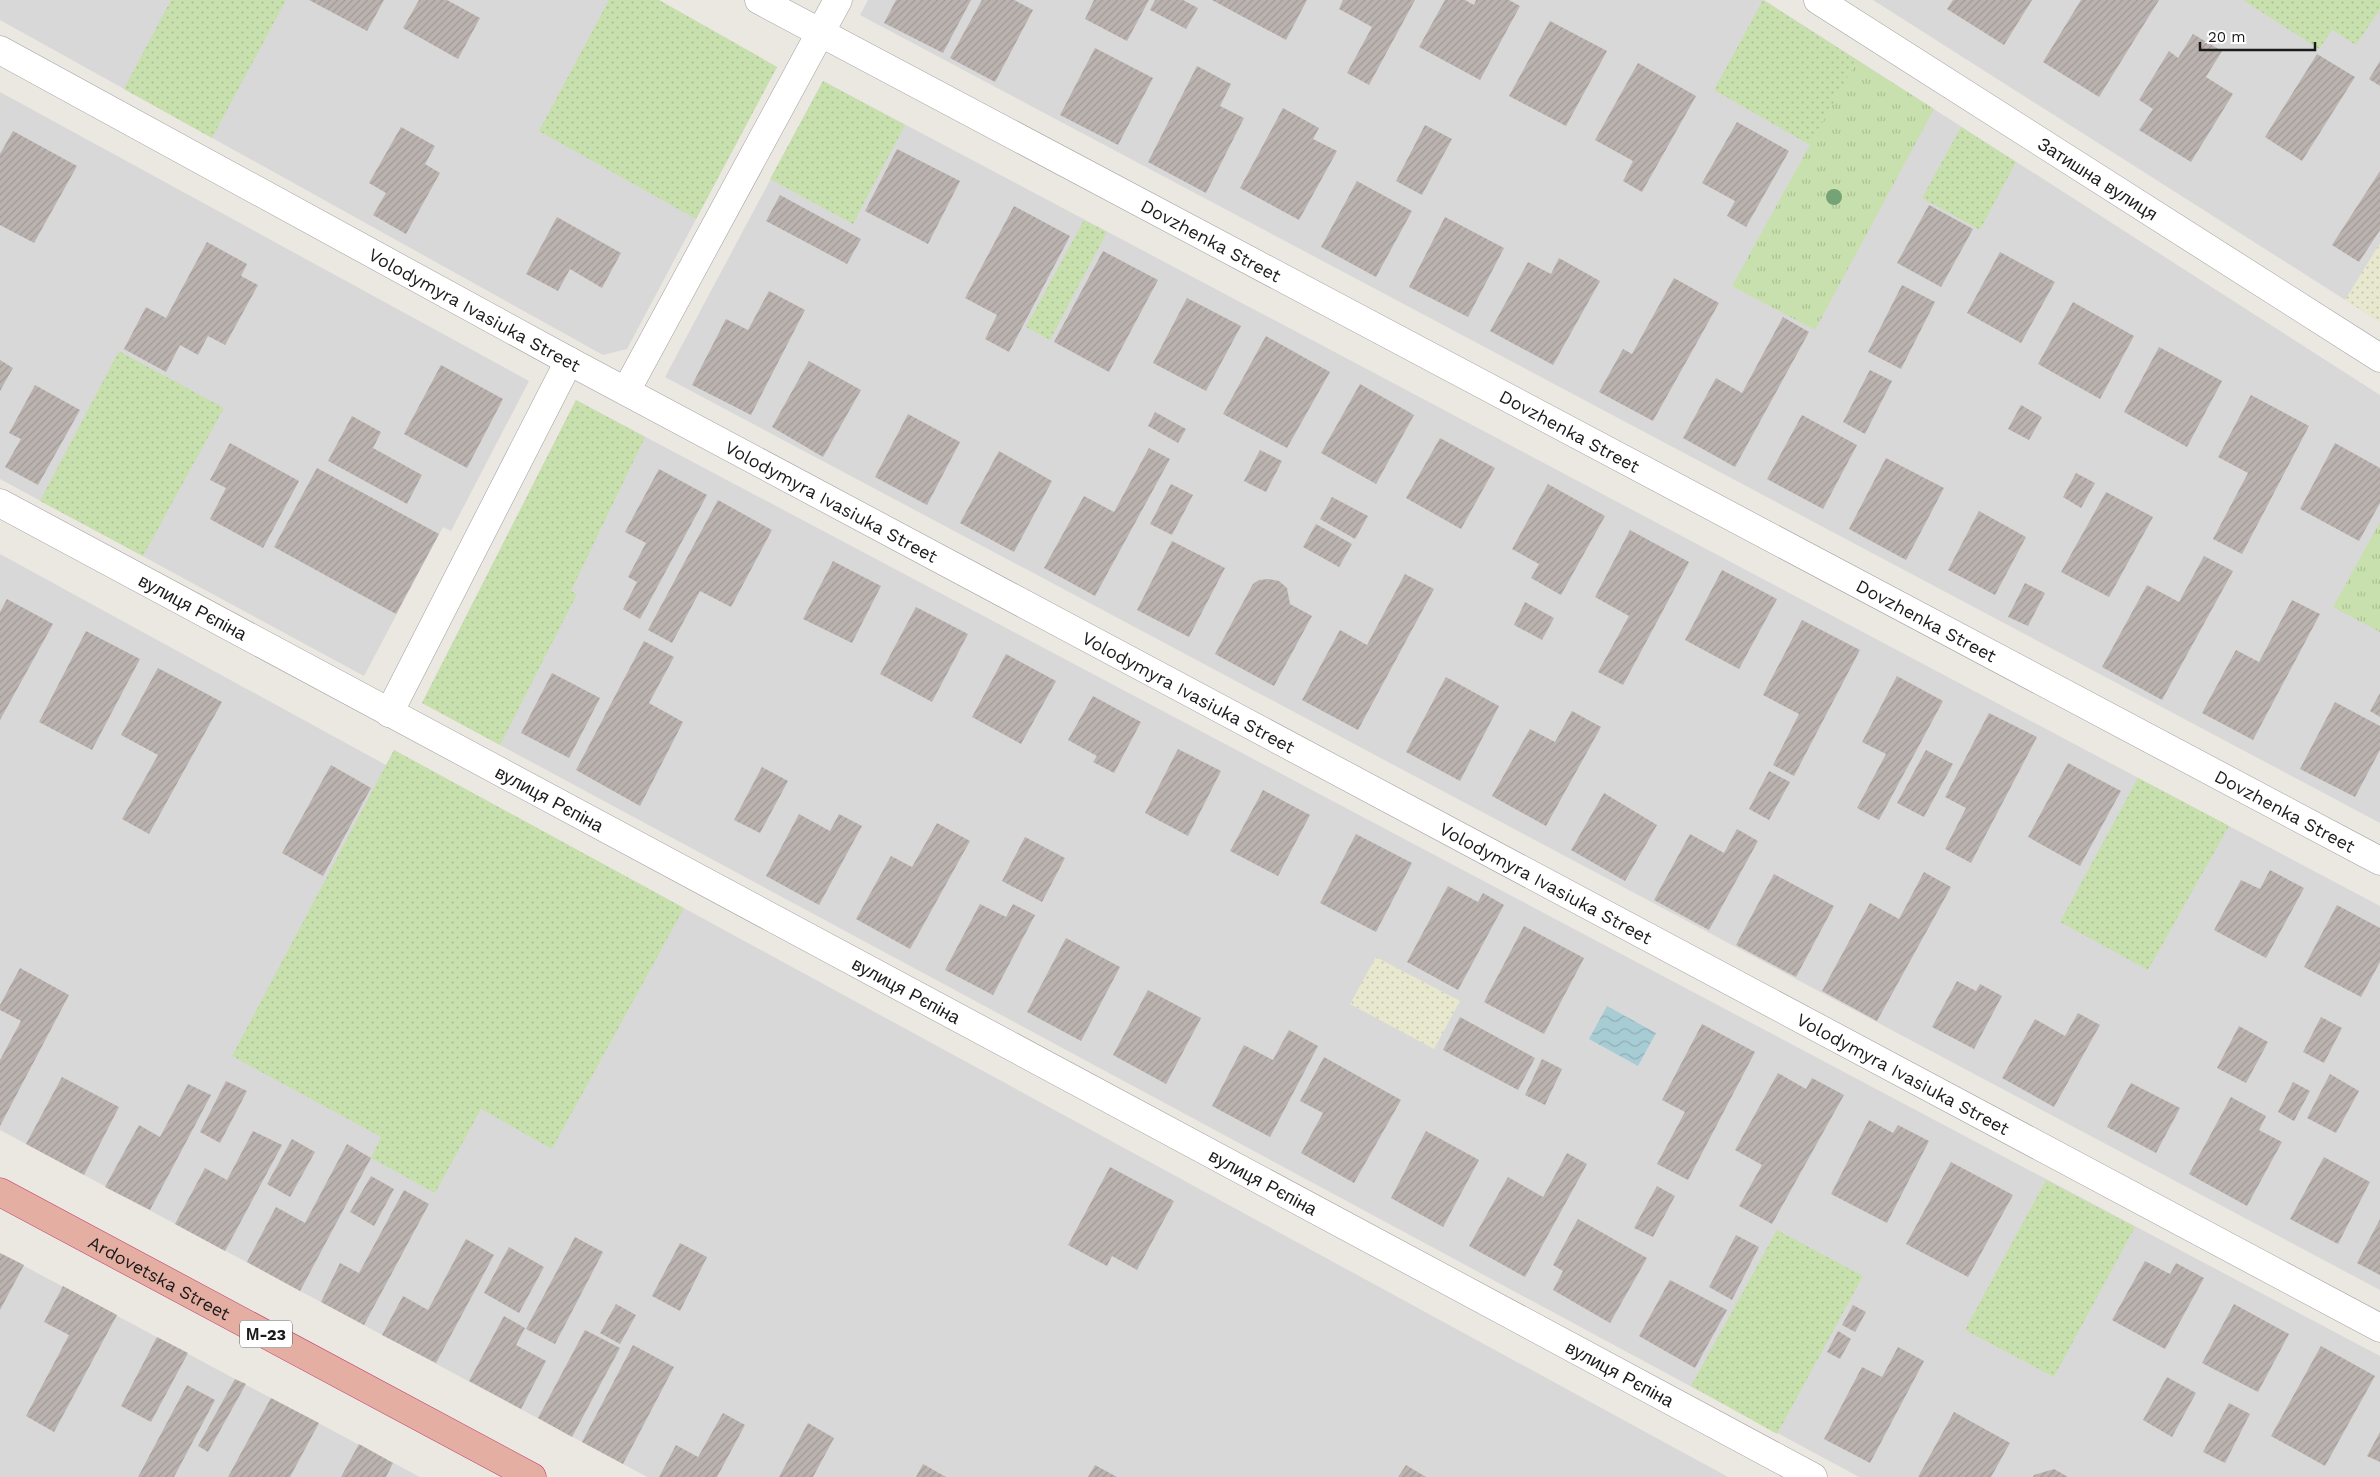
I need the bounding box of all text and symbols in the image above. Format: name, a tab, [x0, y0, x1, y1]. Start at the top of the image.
scale bar	[2200, 20, 2315, 52]
text: 20 m	[2208, 28, 2246, 46]
street label: Затишна вулиця	[2034, 132, 2162, 224]
street label: Dovzhenka Street	[1138, 194, 1285, 286]
street label: Volodymyra Ivasiuka Street	[365, 243, 585, 376]
street label: Dovzhenka Street	[1496, 385, 1644, 477]
street label: Volodymyra Ivasiuka Street	[722, 436, 942, 567]
street label: вулиця Рєпіна	[135, 569, 251, 645]
street label: Dovzhenka Street	[1853, 574, 2001, 666]
street label: Volodymyra Ivasiuka Street	[1079, 627, 1299, 757]
street label: вулиця Рєпіна	[492, 761, 608, 836]
street label: Dovzhenka Street	[2211, 765, 2359, 857]
street label: Volodymyra Ivasiuka Street	[1436, 817, 1656, 948]
street label: вулиця Рєпіна	[849, 952, 965, 1028]
street label: Volodymyra Ivasiuka Street	[1793, 1008, 2014, 1139]
street label: вулиця Рєпіна	[1206, 1144, 1322, 1220]
street label: Ardovetska Street	[85, 1231, 234, 1324]
road number: М-23	[240, 1320, 292, 1348]
street label: вулиця Рєпіна	[1562, 1336, 1678, 1411]

